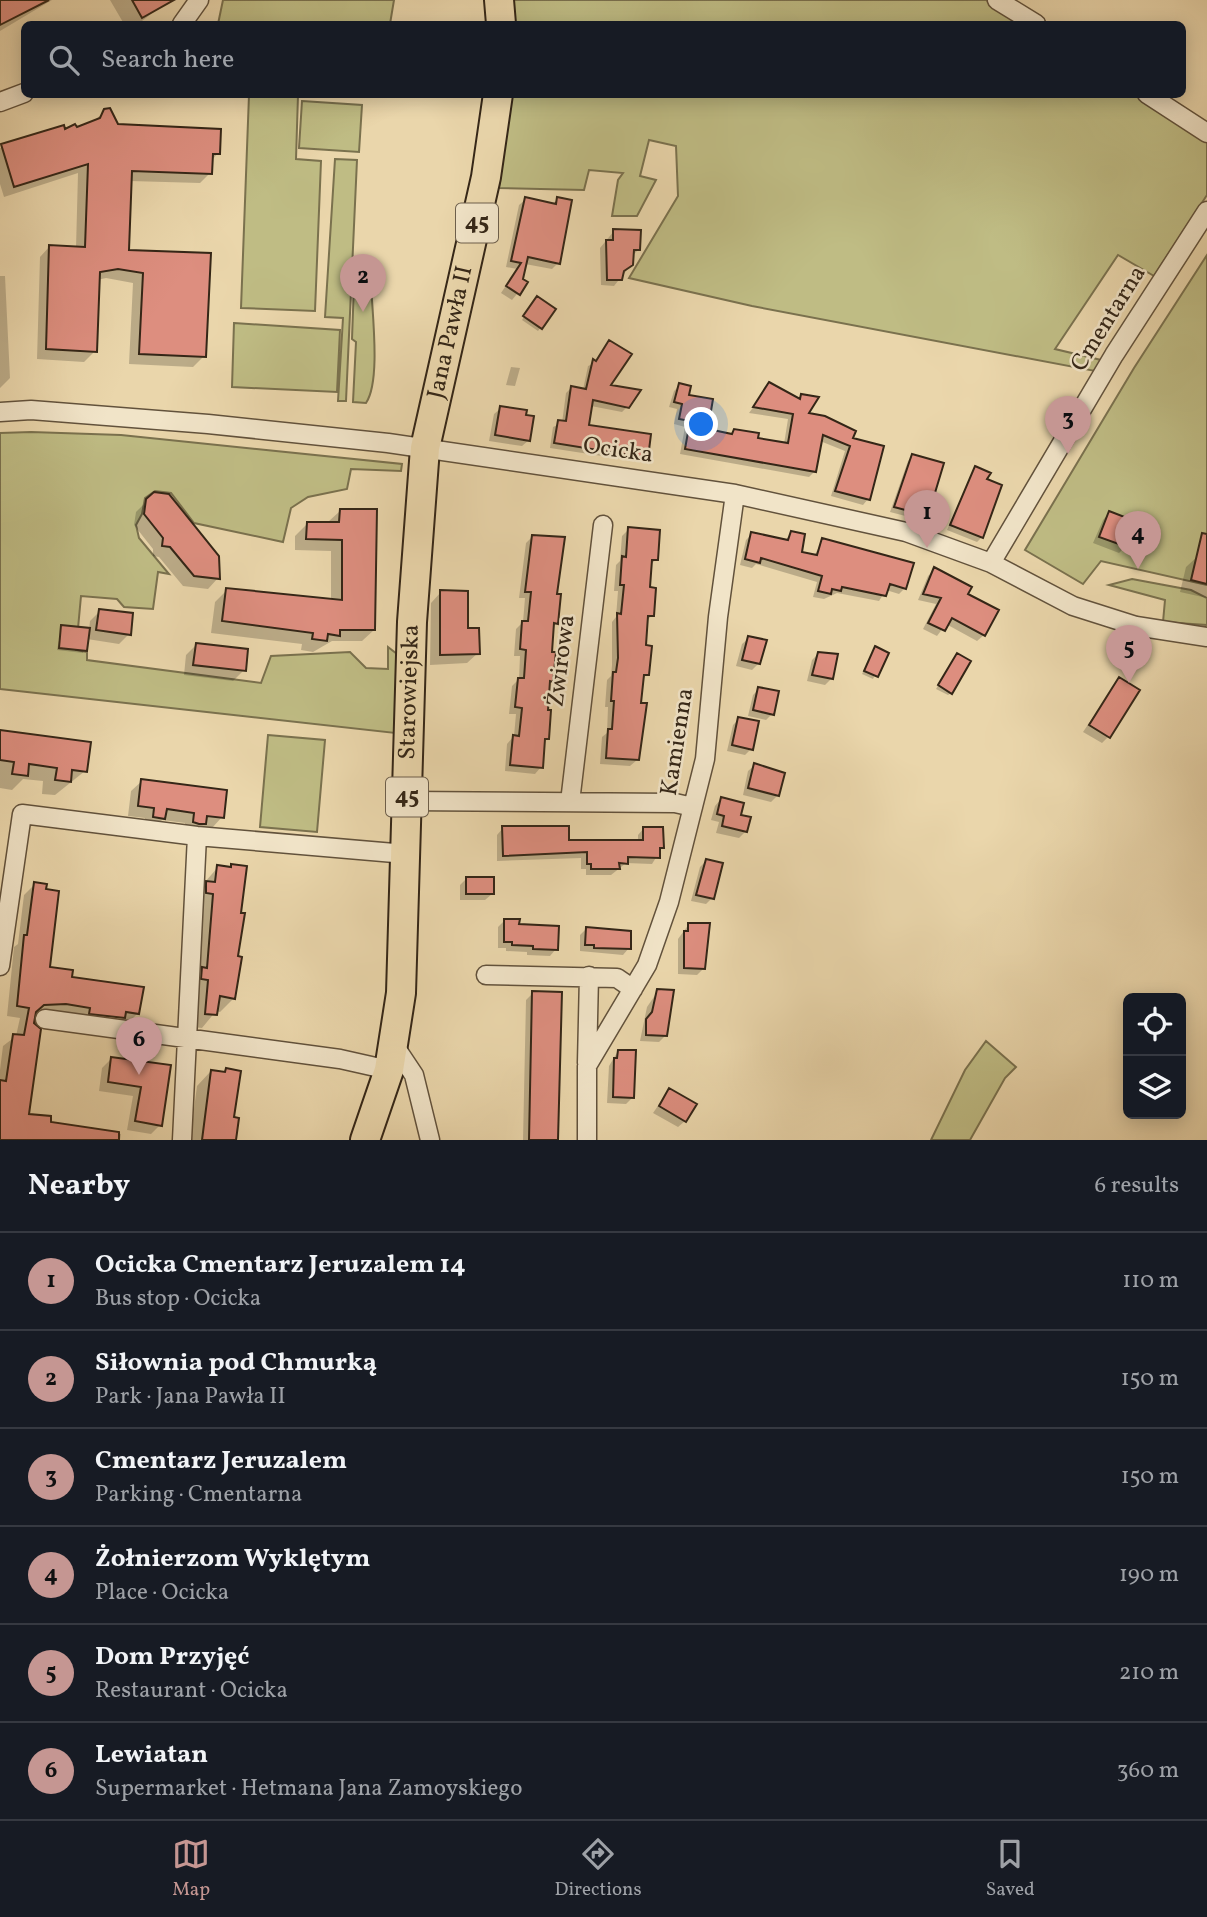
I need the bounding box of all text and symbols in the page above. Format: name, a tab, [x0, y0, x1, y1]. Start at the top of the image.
search box	[21, 21, 1186, 98]
icon: search	[45, 41, 83, 79]
text: Search here	[101, 42, 234, 78]
road number: 45	[456, 204, 498, 243]
pin: 2	[340, 254, 386, 312]
street label: Cmentarna	[1063, 259, 1155, 379]
street label: Jana Pawła II	[420, 263, 482, 402]
pin: 3	[1045, 396, 1091, 454]
your location	[684, 407, 718, 441]
street label: Ocicka	[581, 429, 655, 473]
pin: 1	[904, 490, 950, 548]
pin: 4	[1115, 511, 1161, 569]
street label: Żwirowa	[539, 613, 585, 709]
street label: Starowiejska	[391, 624, 429, 760]
pin: 5	[1106, 625, 1152, 683]
street label: Kamienna	[653, 686, 703, 798]
road number: 45	[386, 778, 428, 817]
map controls	[1123, 993, 1186, 1119]
button: locate	[1123, 993, 1186, 1056]
pin: 6	[116, 1017, 162, 1075]
button: layers	[1123, 1056, 1186, 1119]
text: Nearby	[28, 1165, 130, 1207]
text: 6 results	[1095, 1170, 1179, 1202]
text: Ocicka Cmentarz Jeruzalem 14	[95, 1247, 466, 1283]
text: 1	[46, 1265, 56, 1297]
text: 110 m	[1122, 1265, 1179, 1297]
text: Bus stop · Ocicka	[95, 1283, 261, 1315]
text: Siłownia pod Chmurką	[95, 1345, 377, 1381]
text: 2	[45, 1363, 57, 1395]
text: 150 m	[1121, 1363, 1179, 1395]
text: Park · Jana Pawła II	[95, 1381, 286, 1413]
text: Cmentarz Jeruzalem	[95, 1443, 347, 1479]
text: 3	[45, 1461, 57, 1493]
text: 150 m	[1121, 1461, 1179, 1493]
text: Parking · Cmentarna	[95, 1479, 302, 1511]
text: Żołnierzom Wyklętym	[95, 1541, 371, 1577]
text: 4	[44, 1559, 58, 1591]
text: 190 m	[1119, 1559, 1179, 1591]
text: Place · Ocicka	[95, 1577, 229, 1609]
text: Dom Przyjęć	[95, 1639, 249, 1675]
text: 5	[45, 1657, 57, 1689]
text: 210 m	[1119, 1657, 1179, 1689]
text: Restaurant · Ocicka	[95, 1675, 288, 1707]
text: Lewiatan	[95, 1737, 208, 1773]
text: 6	[45, 1755, 57, 1787]
text: 360 m	[1117, 1755, 1179, 1787]
text: Supermarket · Hetmana Jana Zamoyskiego	[95, 1773, 522, 1805]
tab: Map	[172, 1835, 210, 1903]
tab: Directions	[555, 1835, 642, 1903]
tab: Saved	[986, 1835, 1035, 1903]

